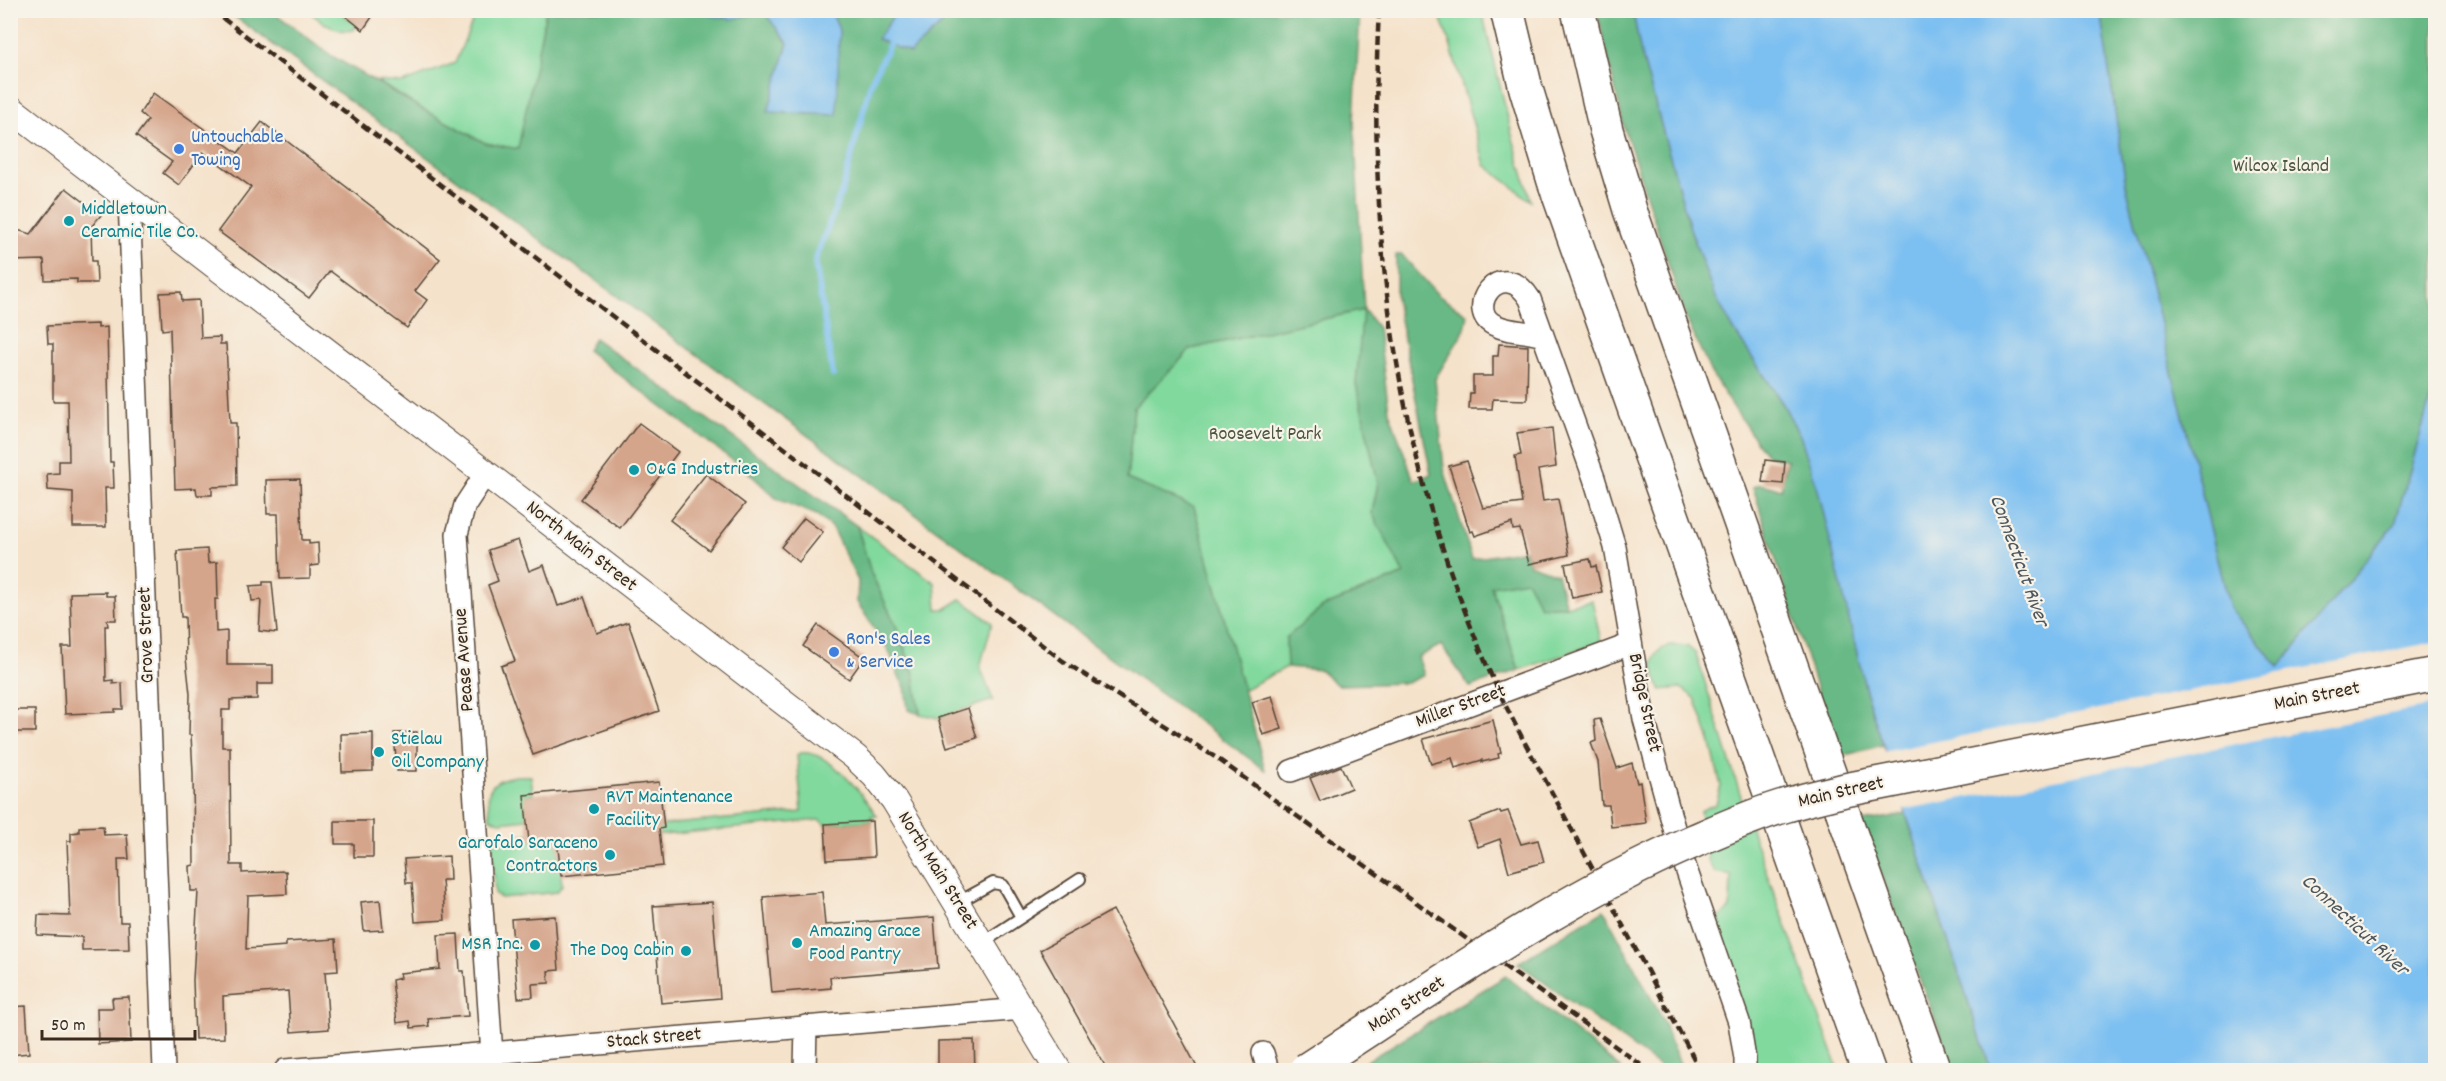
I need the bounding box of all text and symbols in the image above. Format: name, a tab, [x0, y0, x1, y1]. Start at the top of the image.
place label: Untouchable Towing	[191, 124, 284, 175]
marker: Untouchable Towing	[172, 142, 186, 156]
park label: Wilcox Island	[2233, 153, 2329, 181]
place label: Middletown Ceramic Tile Co.	[81, 196, 198, 247]
marker: Middletown Ceramic Tile Co.	[62, 214, 76, 228]
park label: Roosevelt Park	[1209, 421, 1321, 449]
place label: O&G Industries	[646, 456, 759, 484]
marker: O&G Industries	[627, 463, 641, 477]
water label: Connecticut River	[1980, 491, 2057, 633]
street label: North Main Street	[519, 495, 643, 599]
street label: Grove Street	[131, 586, 163, 684]
street label: Pease Avenue	[447, 607, 483, 713]
place label: Ron's Sales & Service	[846, 626, 931, 677]
marker: Ron's Sales & Service	[827, 645, 841, 659]
street label: Bridge Street	[1620, 651, 1668, 755]
street label: Main Street	[2272, 675, 2362, 719]
street label: Miller Street	[1412, 678, 1510, 736]
place label: Stielau Oil Company	[391, 726, 485, 777]
marker: Stielau Oil Company	[372, 745, 386, 759]
street label: Main Street	[1795, 770, 1887, 816]
place label: RVT Maintenance Facility	[606, 784, 733, 835]
marker: RVT Maintenance Facility	[587, 802, 601, 816]
street label: North Main Street	[889, 807, 985, 935]
place label: Garofalo Saraceno Contractors	[458, 830, 598, 881]
marker: Garofalo Saraceno Contractors	[603, 848, 617, 862]
water label: Connecticut River	[2293, 868, 2416, 986]
place label: Amazing Grace Food Pantry	[809, 918, 921, 969]
place label: MSR Inc.	[461, 931, 523, 959]
marker: Amazing Grace Food Pantry	[790, 936, 804, 950]
place label: The Dog Cabin	[570, 937, 674, 965]
marker: MSR Inc.	[528, 938, 542, 952]
marker: The Dog Cabin	[679, 944, 693, 958]
street label: Main Street	[1363, 970, 1451, 1040]
scale bar	[42, 1003, 195, 1041]
text: 50 m	[51, 1014, 86, 1039]
street label: Stack Street	[605, 1021, 703, 1057]

